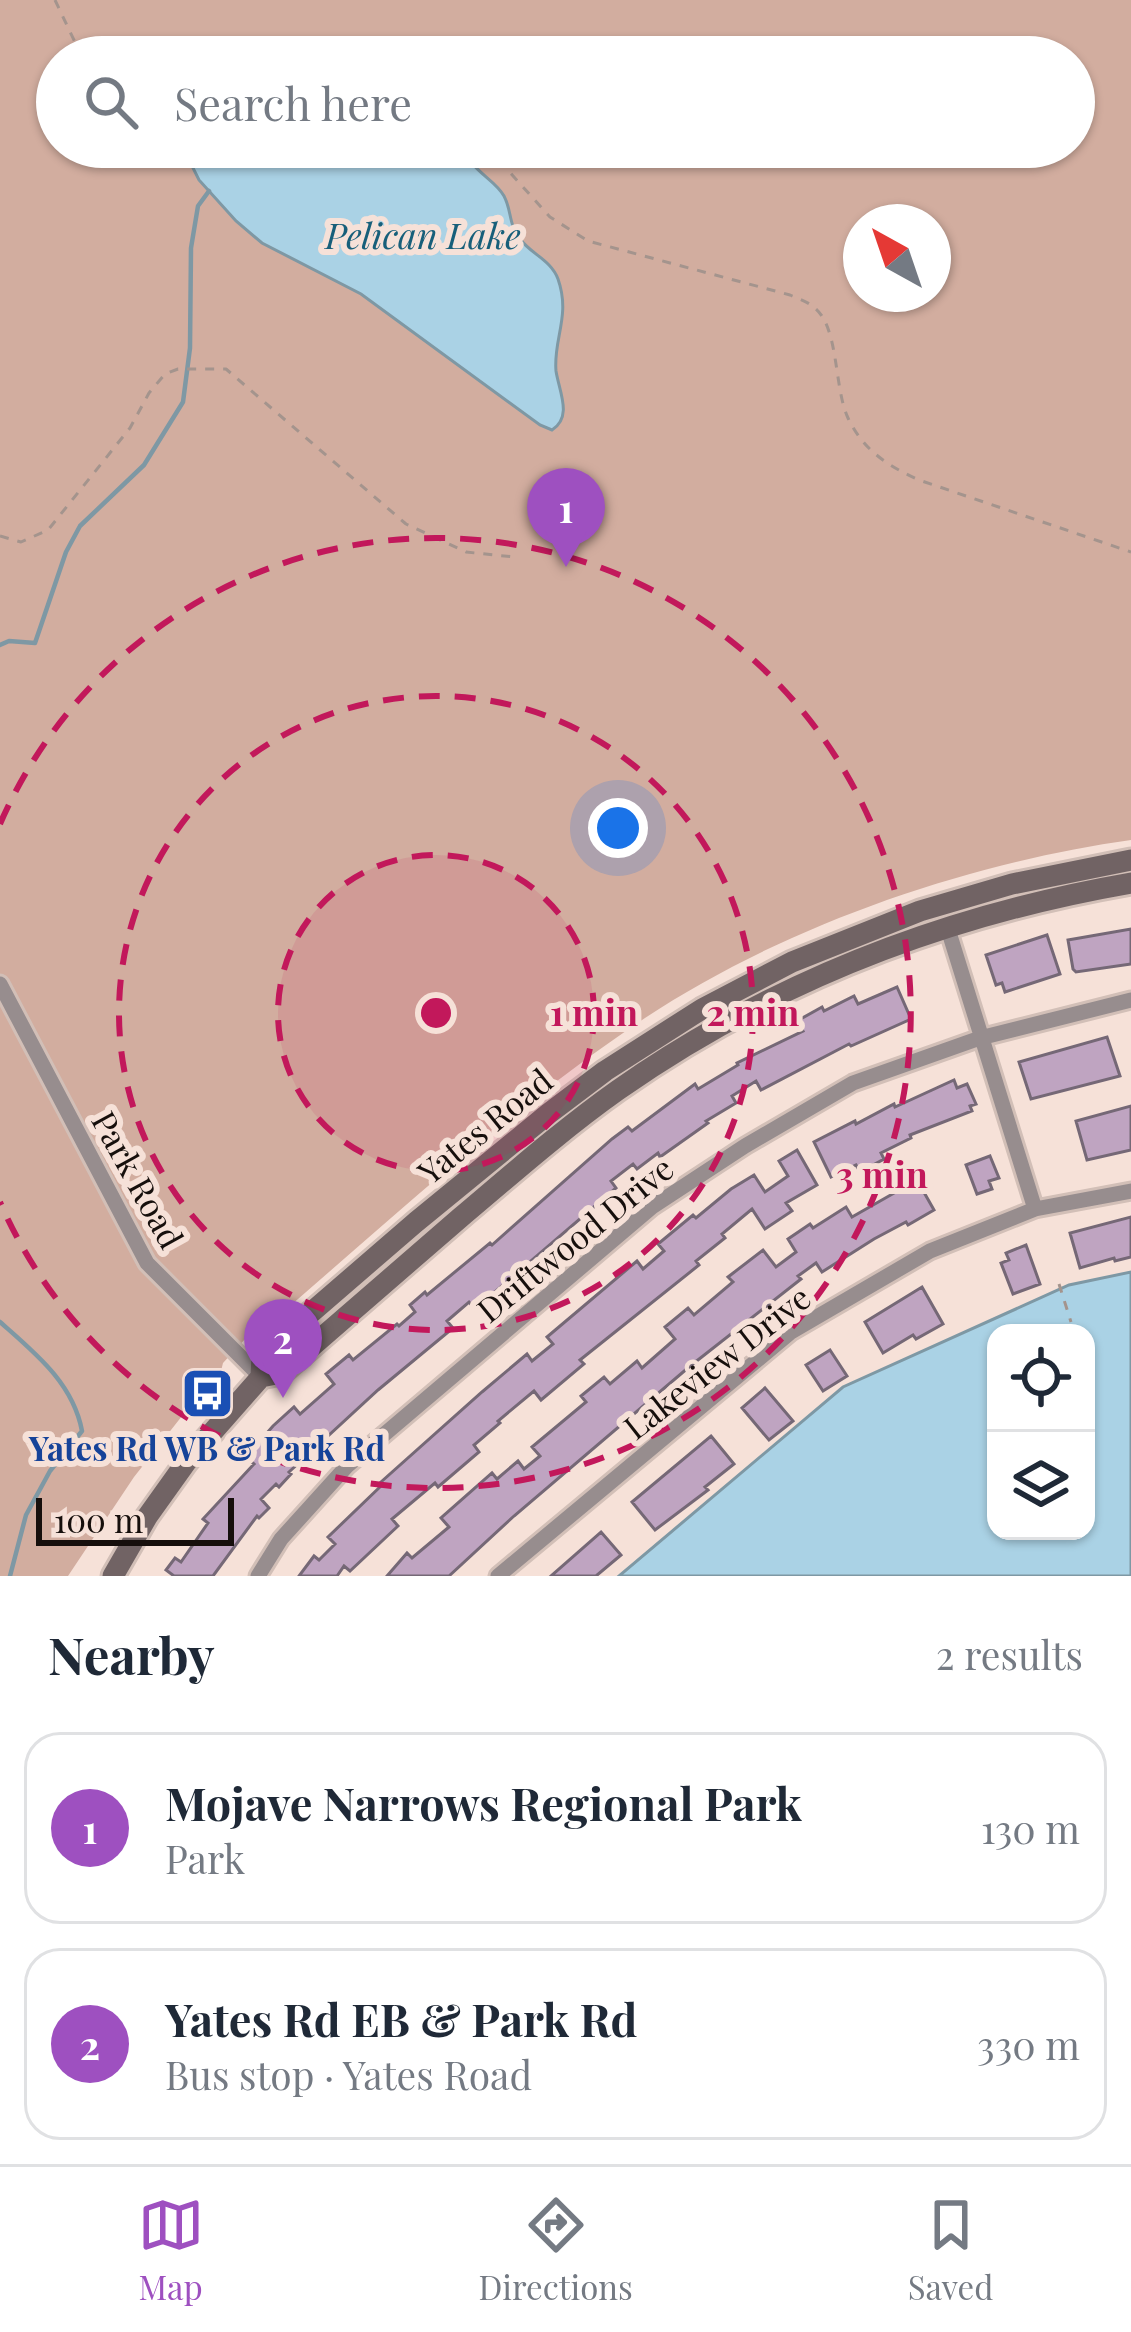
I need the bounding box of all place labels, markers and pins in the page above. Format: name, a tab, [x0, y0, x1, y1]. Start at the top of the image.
pin: 1	[527, 468, 605, 567]
centre of rings	[415, 992, 457, 1034]
pin: 2	[244, 1299, 322, 1398]
bus stop icon: Yates Rd WB & Park Rd	[179, 1365, 235, 1421]
place label: Yates Rd WB & Park Rd	[28, 1425, 385, 1469]

